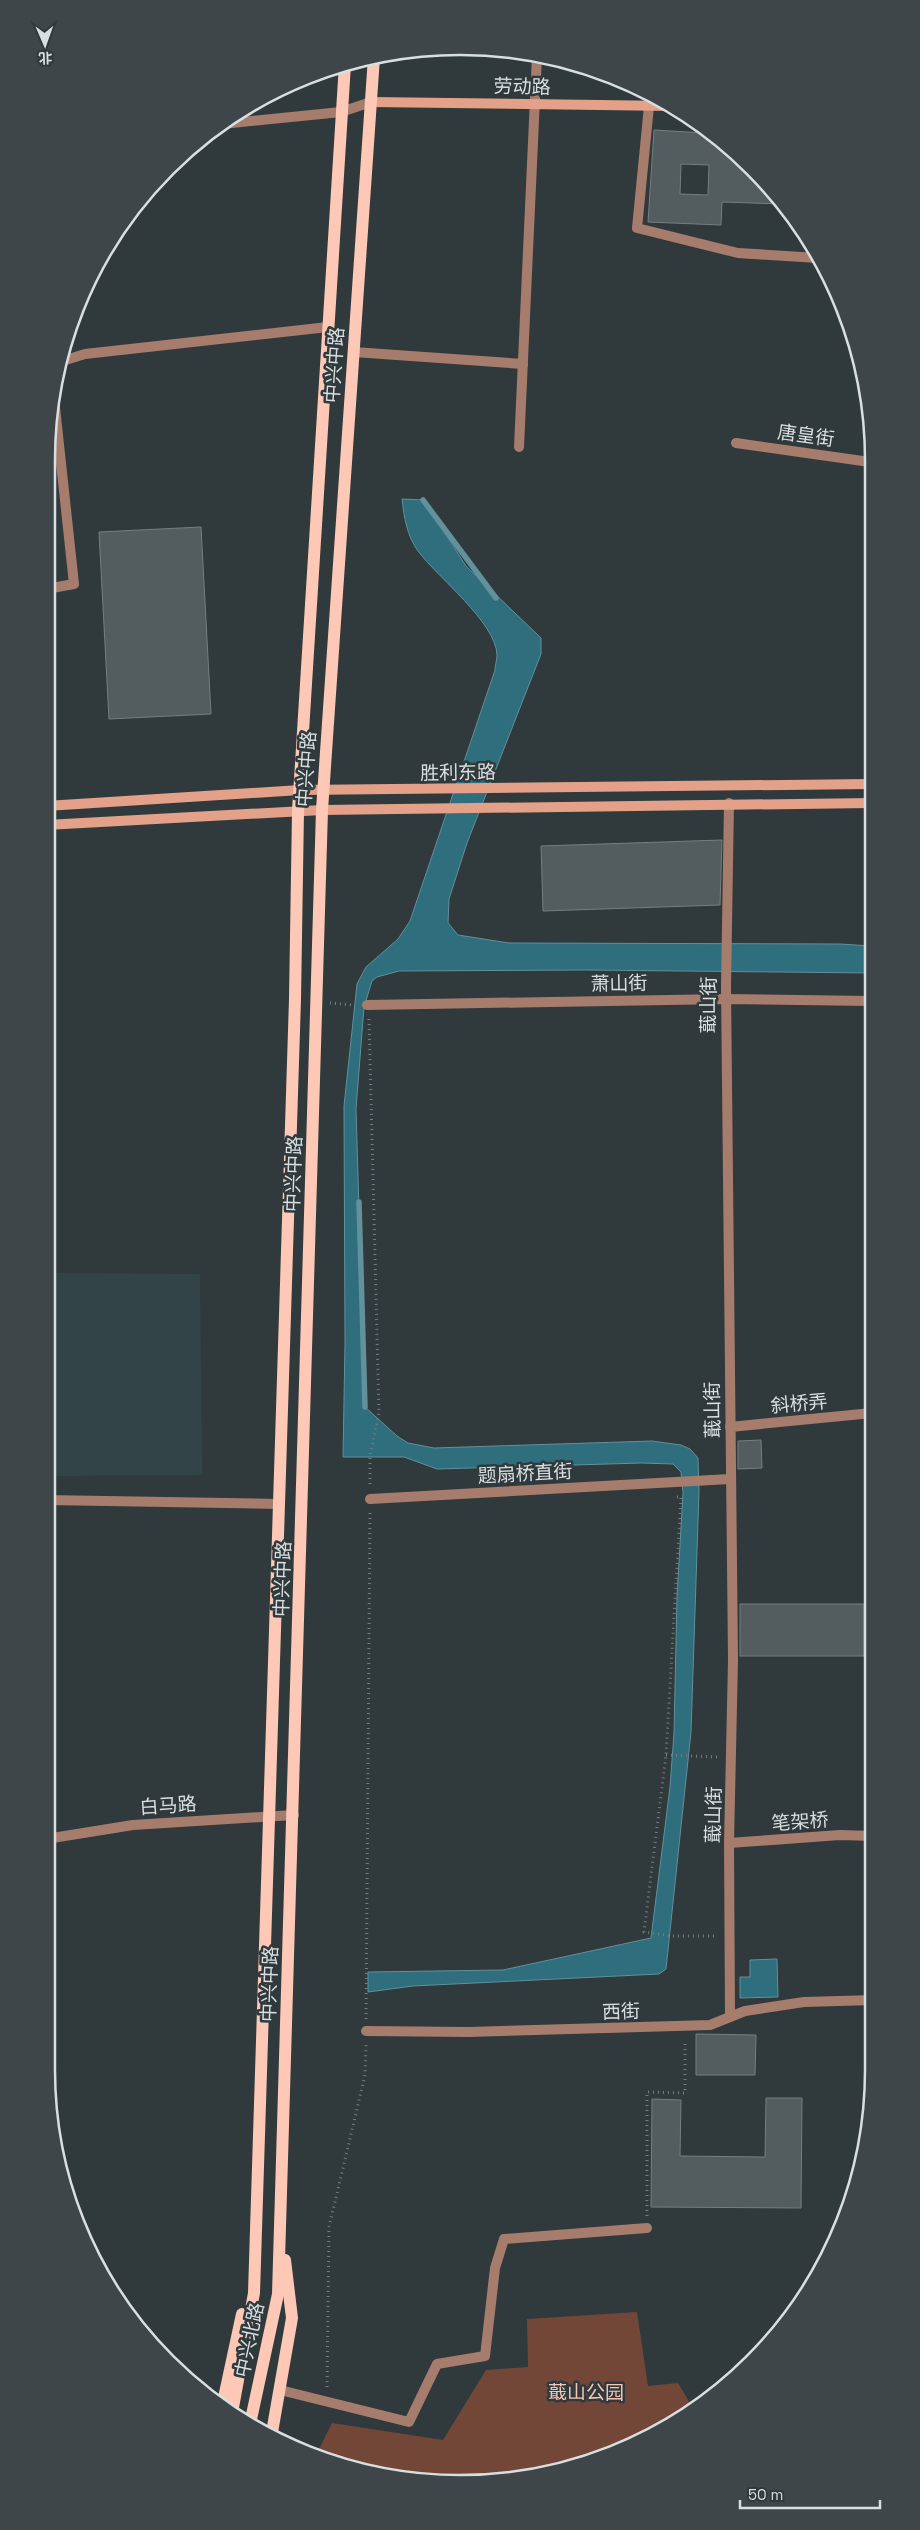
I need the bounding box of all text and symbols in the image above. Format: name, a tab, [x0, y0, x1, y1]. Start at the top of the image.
north arrow	[20, 20, 70, 70]
text: 北	[38, 49, 53, 67]
street label: 劳动路	[493, 74, 551, 99]
street label: 中兴中路	[319, 326, 350, 404]
street label: 唐皇街	[776, 419, 836, 452]
street label: 中兴中路	[291, 730, 322, 808]
street label: 胜利东路	[420, 759, 496, 786]
street label: 萧山街	[590, 971, 648, 996]
street label: 蕺山街	[696, 976, 721, 1034]
street label: 中兴中路	[280, 1136, 307, 1212]
street label: 蕺山街	[700, 1381, 725, 1439]
street label: 斜桥弄	[770, 1389, 829, 1418]
street label: 题扇桥直街	[477, 1459, 573, 1488]
street label: 中兴中路	[269, 1541, 296, 1617]
street label: 蕺山街	[701, 1786, 726, 1844]
street label: 白马路	[139, 1791, 197, 1820]
street label: 笔架桥	[771, 1807, 829, 1836]
street label: 中兴中路	[256, 1946, 283, 2022]
street label: 西街	[602, 1998, 640, 2025]
street label: 中兴北路	[229, 2300, 270, 2380]
park label: 蕺山公园	[548, 2380, 624, 2405]
scale bar	[740, 2478, 880, 2510]
text: 50 m	[748, 2485, 783, 2504]

